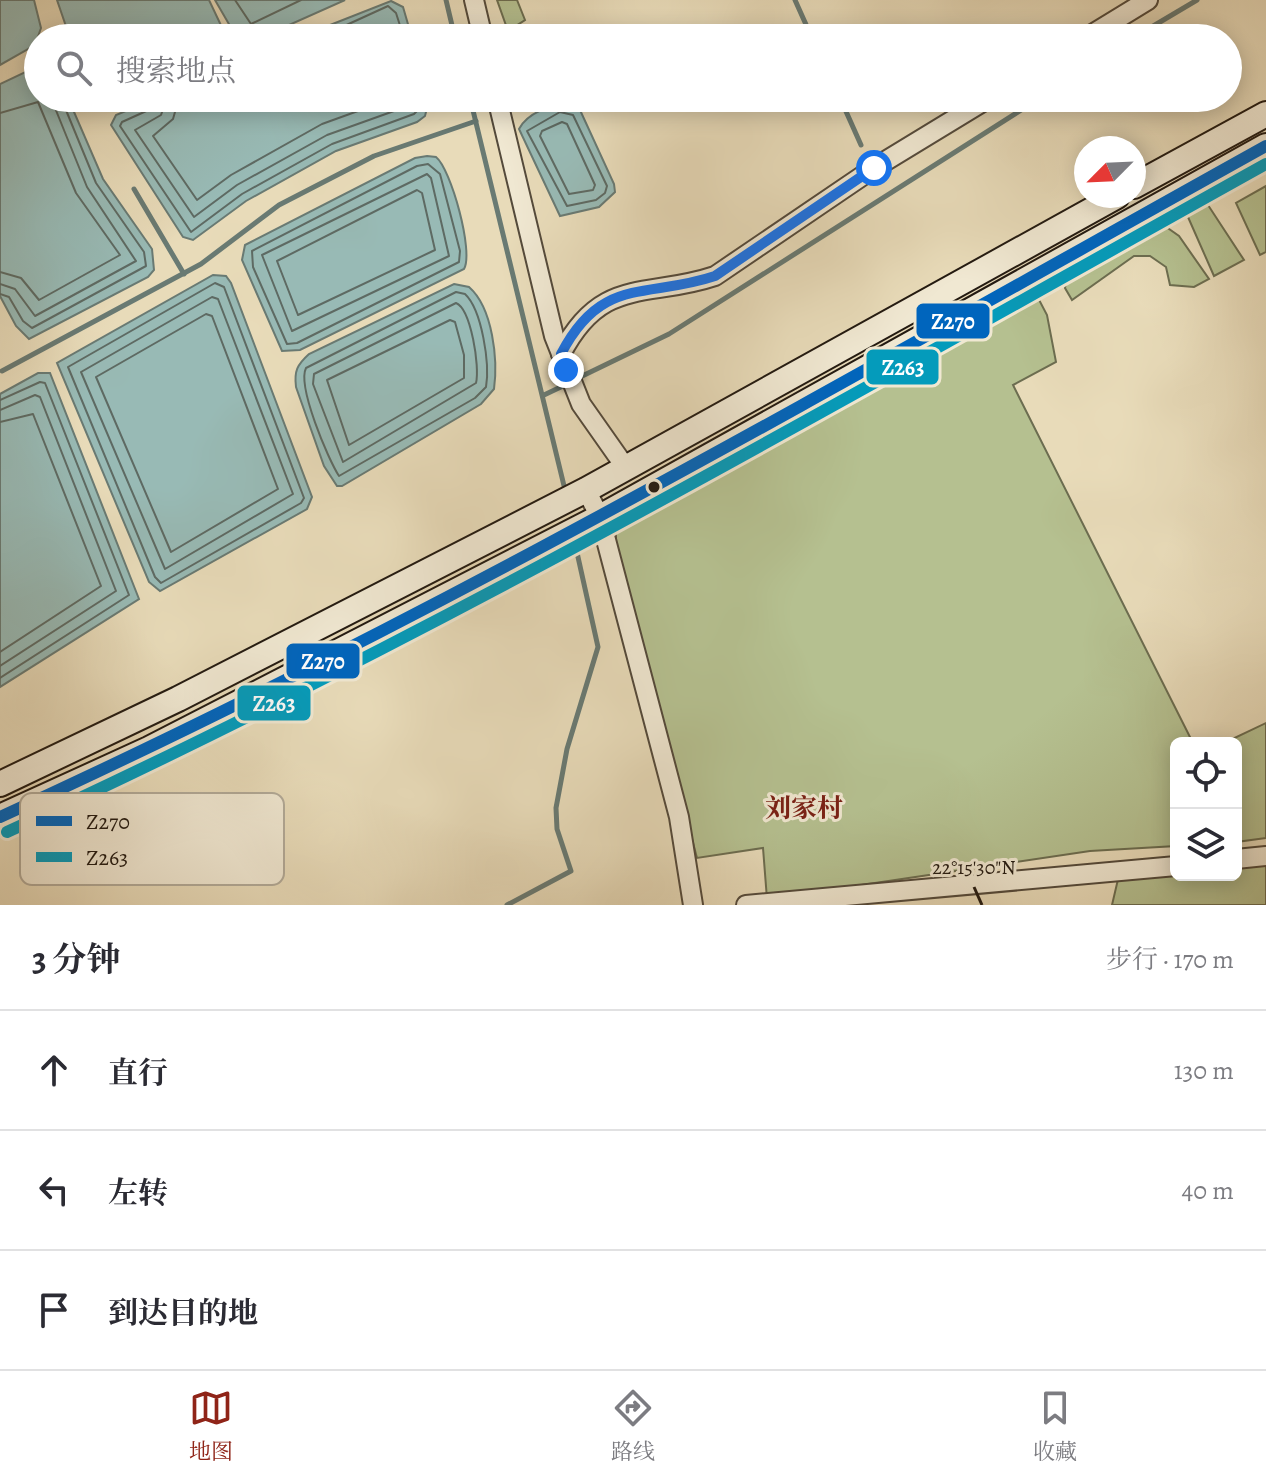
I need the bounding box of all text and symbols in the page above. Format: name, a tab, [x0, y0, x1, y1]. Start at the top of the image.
search box	[24, 24, 1242, 112]
icon: search	[52, 46, 96, 90]
text: 搜索地点	[116, 51, 236, 91]
north arrow	[1074, 136, 1146, 208]
route start	[856, 150, 892, 186]
line badge: Z270	[915, 302, 991, 340]
text: Z270	[931, 307, 975, 337]
line badge: Z263	[865, 348, 940, 386]
route end	[548, 352, 584, 388]
text: Z263	[881, 353, 925, 383]
unlabelled marker	[646, 479, 662, 495]
line badge: Z270	[285, 642, 361, 680]
text: Z270	[301, 647, 345, 677]
line badge: Z263	[236, 684, 312, 722]
text: Z263	[252, 689, 296, 719]
map controls	[1170, 737, 1242, 881]
button: locate	[1170, 737, 1242, 809]
district label: 刘家村	[765, 791, 843, 826]
legend	[20, 793, 284, 885]
text: Z270	[86, 807, 130, 837]
button: layers	[1170, 809, 1242, 881]
text: Z263	[86, 843, 128, 873]
text: 22°15'30"N	[932, 854, 1016, 881]
text: 3 分钟	[32, 936, 121, 983]
text: 步行 · 170 m	[1106, 942, 1234, 977]
icon: ahead	[32, 1048, 76, 1092]
text: 直行	[108, 1053, 168, 1093]
text: 130 m	[1174, 1053, 1234, 1088]
icon: left	[32, 1168, 76, 1212]
text: 左转	[108, 1173, 168, 1213]
text: 40 m	[1182, 1173, 1234, 1208]
icon: arrive	[32, 1288, 76, 1332]
text: 到达目的地	[108, 1293, 258, 1333]
tab: 地图	[189, 1386, 233, 1467]
tab: 路线	[611, 1386, 655, 1467]
tab: 收藏	[1033, 1386, 1077, 1467]

